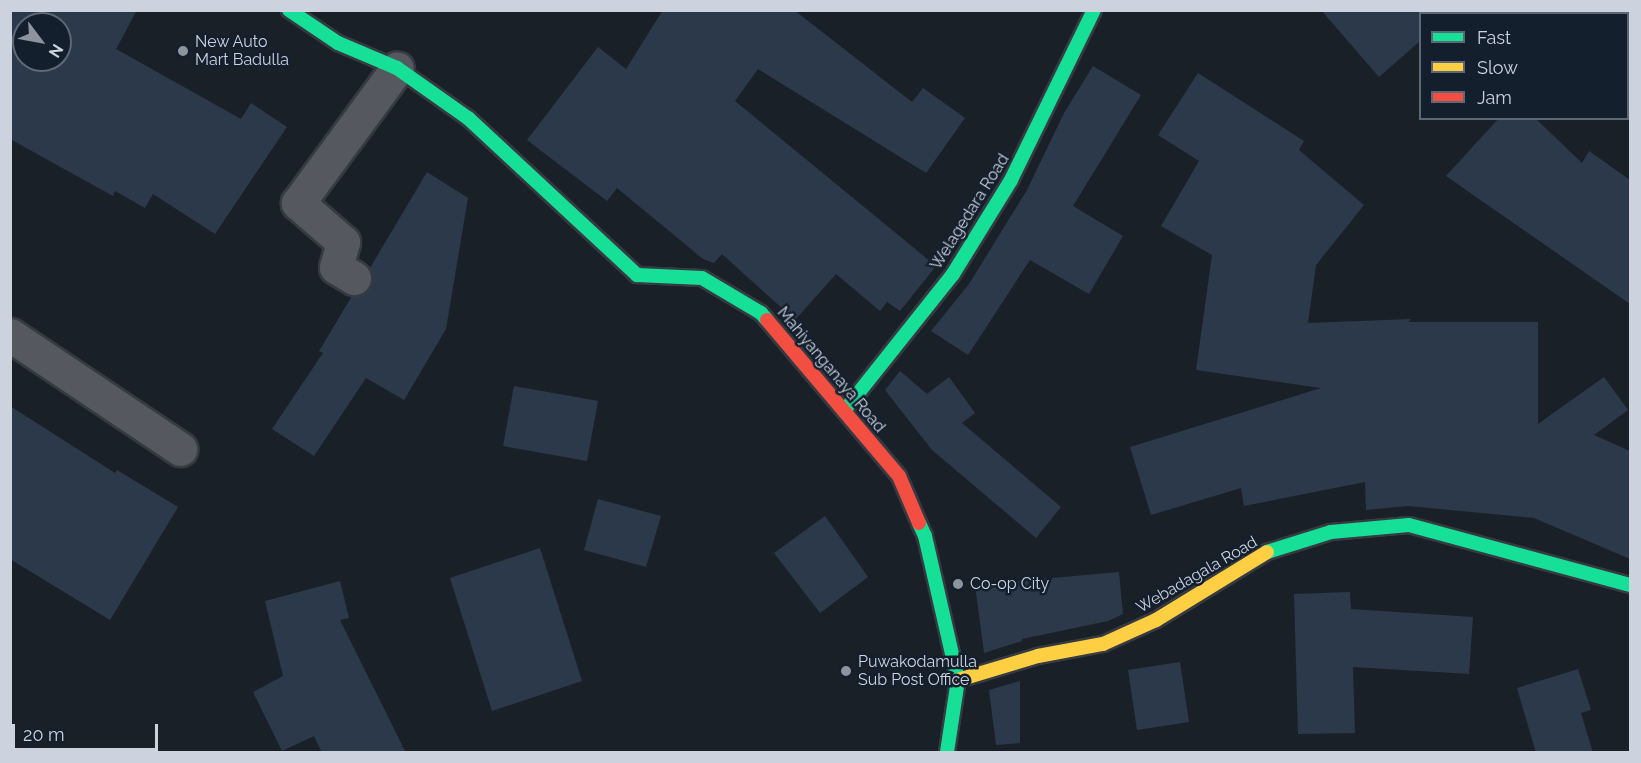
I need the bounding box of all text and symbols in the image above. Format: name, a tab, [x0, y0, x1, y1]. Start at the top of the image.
north arrow	[12, 12, 72, 72]
legend	[1419, 12, 1629, 120]
text: Fast	[1477, 27, 1511, 48]
place label: New Auto Mart Badulla	[195, 32, 289, 70]
text: N	[45, 41, 67, 61]
marker: New Auto Mart Badulla	[176, 44, 190, 58]
text: Slow	[1477, 57, 1518, 78]
text: Jam	[1477, 87, 1512, 108]
street label: Welagedara Road	[927, 151, 1013, 273]
street label: Mahiyanganaya Road	[773, 303, 889, 437]
street label: Webadagala Road	[1133, 533, 1261, 617]
place label: Co-op City	[970, 574, 1049, 594]
marker: Co-op City	[951, 577, 965, 591]
place label: Puwakodamulla Sub Post Office	[858, 652, 977, 690]
marker: Puwakodamulla Sub Post Office	[839, 664, 853, 678]
scale bar	[15, 712, 160, 750]
text: 20 m	[23, 724, 65, 745]

